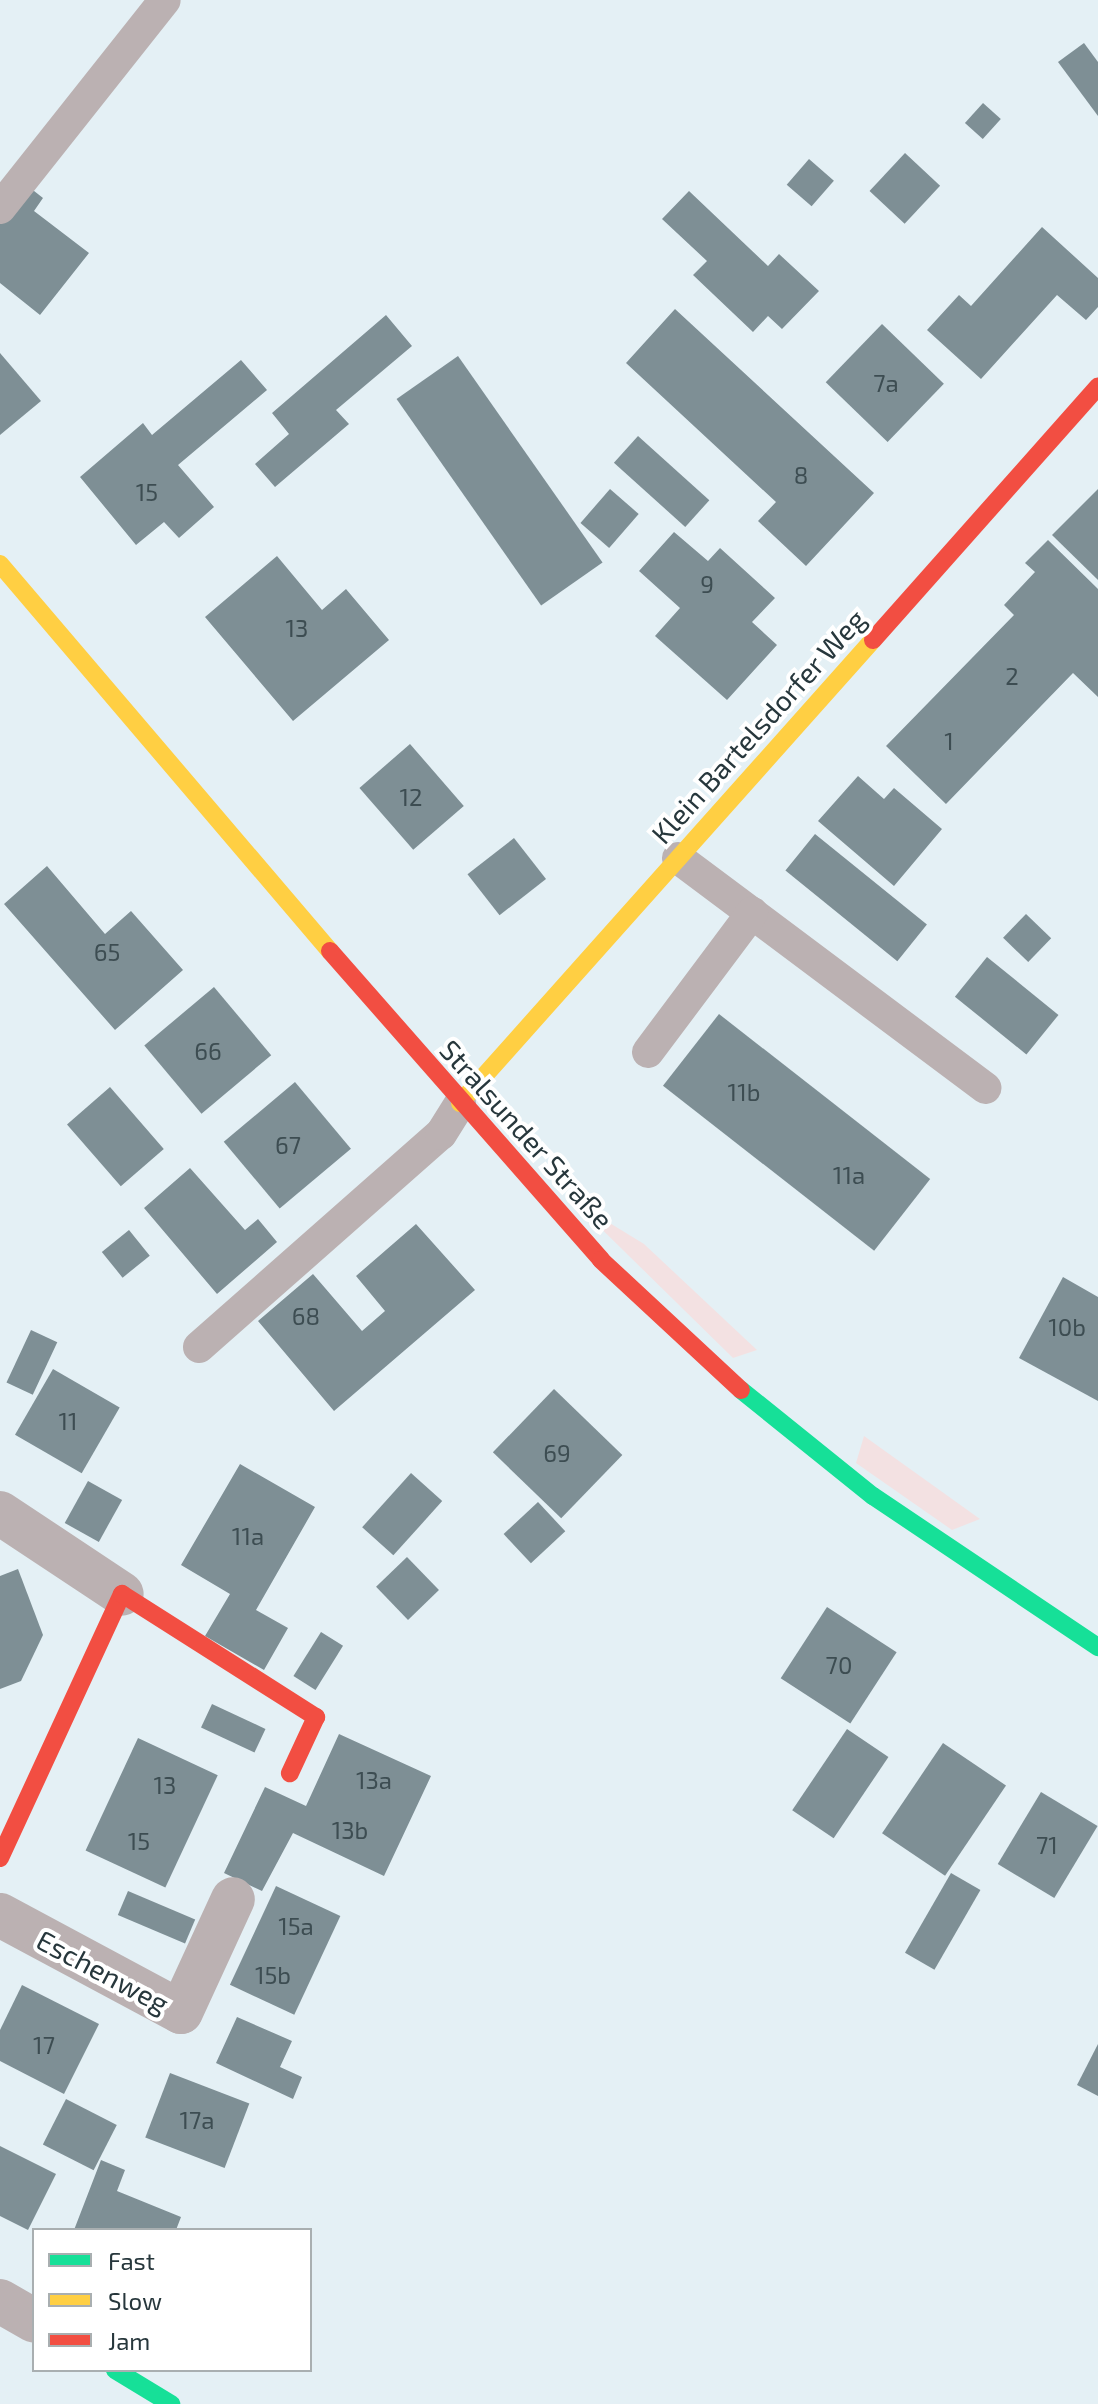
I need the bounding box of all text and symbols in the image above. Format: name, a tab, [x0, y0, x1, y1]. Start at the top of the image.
house number: 7a	[873, 369, 899, 397]
house number: 8	[794, 461, 808, 489]
house number: 15	[136, 478, 158, 506]
house number: 9	[700, 570, 714, 598]
street label: Klein Bartelsdorfer Weg	[644, 602, 872, 850]
house number: 13	[286, 614, 308, 642]
house number: 2	[1005, 662, 1019, 690]
house number: 1	[944, 727, 954, 755]
house number: 12	[399, 783, 423, 811]
house number: 65	[94, 938, 120, 966]
street label: Stralsunder Straße	[433, 1033, 621, 1235]
house number: 66	[194, 1037, 222, 1065]
house number: 11b	[728, 1078, 760, 1106]
house number: 67	[275, 1131, 301, 1159]
house number: 11a	[833, 1161, 865, 1189]
house number: 68	[292, 1302, 320, 1330]
house number: 10b	[1048, 1313, 1086, 1341]
house number: 11	[58, 1407, 78, 1435]
house number: 69	[543, 1439, 571, 1467]
house number: 11a	[232, 1522, 264, 1550]
house number: 70	[826, 1651, 852, 1679]
house number: 13a	[356, 1766, 392, 1794]
house number: 13	[154, 1771, 176, 1799]
house number: 13b	[332, 1816, 368, 1844]
house number: 15	[128, 1827, 150, 1855]
house number: 71	[1036, 1831, 1058, 1859]
house number: 15a	[278, 1912, 314, 1940]
street label: Eschenweg	[31, 1922, 175, 2020]
house number: 15b	[255, 1961, 291, 1989]
house number: 17	[33, 2031, 55, 2059]
house number: 17a	[179, 2106, 215, 2134]
legend	[32, 2228, 312, 2372]
text: Fast	[108, 2246, 155, 2275]
text: Slow	[108, 2286, 162, 2315]
text: Jam	[108, 2326, 150, 2355]

